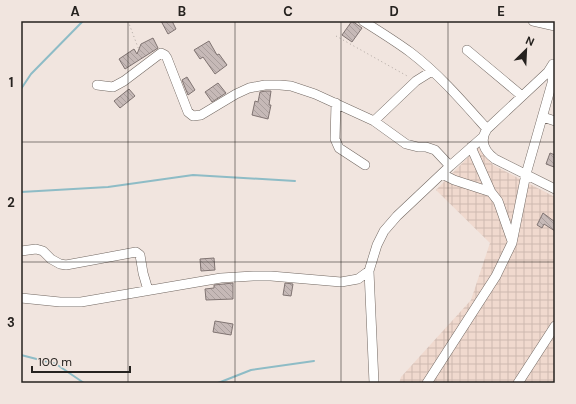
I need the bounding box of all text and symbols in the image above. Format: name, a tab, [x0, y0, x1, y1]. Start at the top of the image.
text: A	[70, 3, 80, 20]
text: B	[178, 3, 186, 20]
text: C	[283, 3, 293, 20]
text: D	[389, 3, 399, 20]
text: E	[497, 3, 505, 20]
north arrow	[506, 30, 546, 70]
text: N	[524, 33, 537, 49]
text: 1	[9, 74, 13, 91]
text: 2	[7, 194, 15, 211]
text: 3	[7, 314, 15, 331]
scale bar	[32, 348, 130, 374]
text: 100 m	[38, 354, 72, 370]

